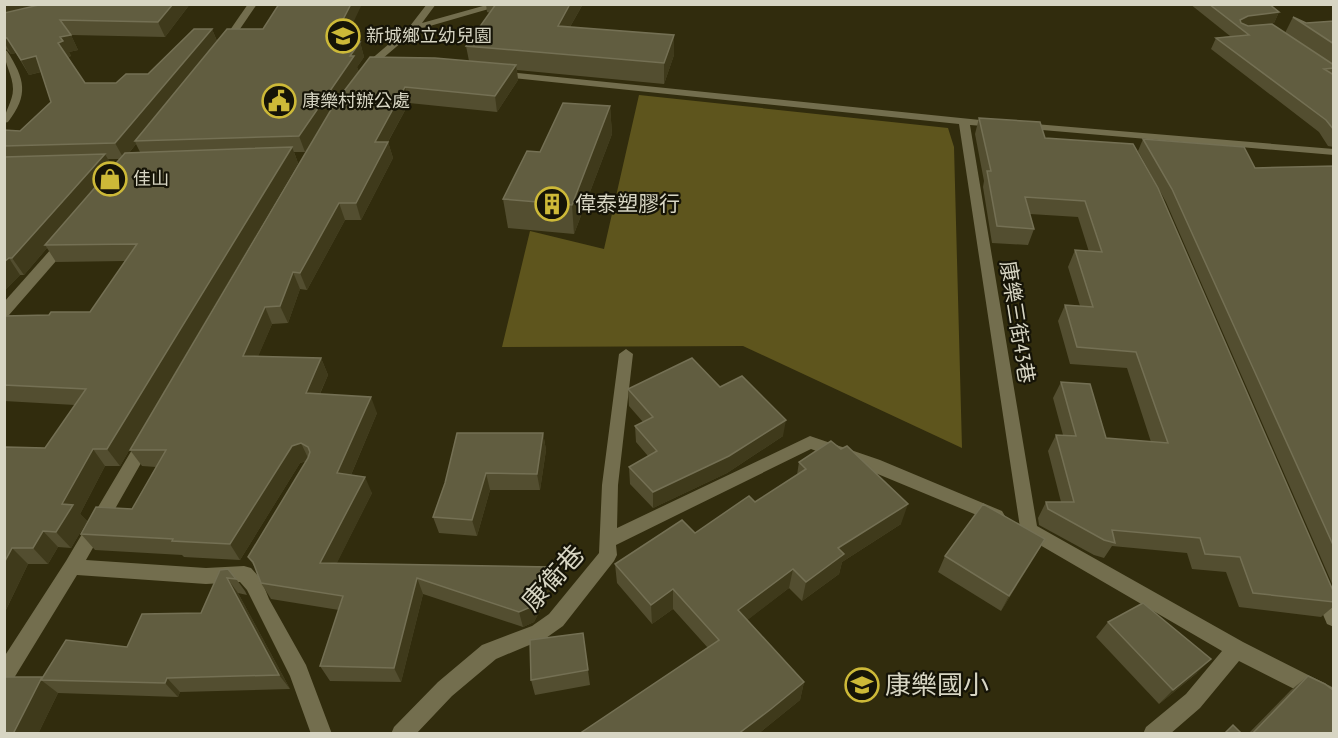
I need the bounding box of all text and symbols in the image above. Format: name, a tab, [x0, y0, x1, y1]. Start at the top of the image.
school or university icon: 新城鄉立幼兒園	[325, 18, 361, 54]
place label: 新城鄉立幼兒園	[366, 24, 492, 47]
public building icon: 康樂村辦公處	[261, 83, 297, 119]
place label: 康樂村辦公處	[302, 89, 410, 112]
shop icon: 佳山	[92, 161, 128, 197]
place label: 佳山	[133, 167, 169, 190]
building icon: 偉泰塑膠行	[534, 186, 570, 222]
place label: 偉泰塑膠行	[575, 190, 680, 217]
street label: 康樂三街43巷	[994, 259, 1041, 385]
street label: 康衛巷	[514, 538, 591, 618]
school or university icon: 康樂國小	[844, 667, 880, 703]
place label: 康樂國小	[885, 668, 989, 701]

